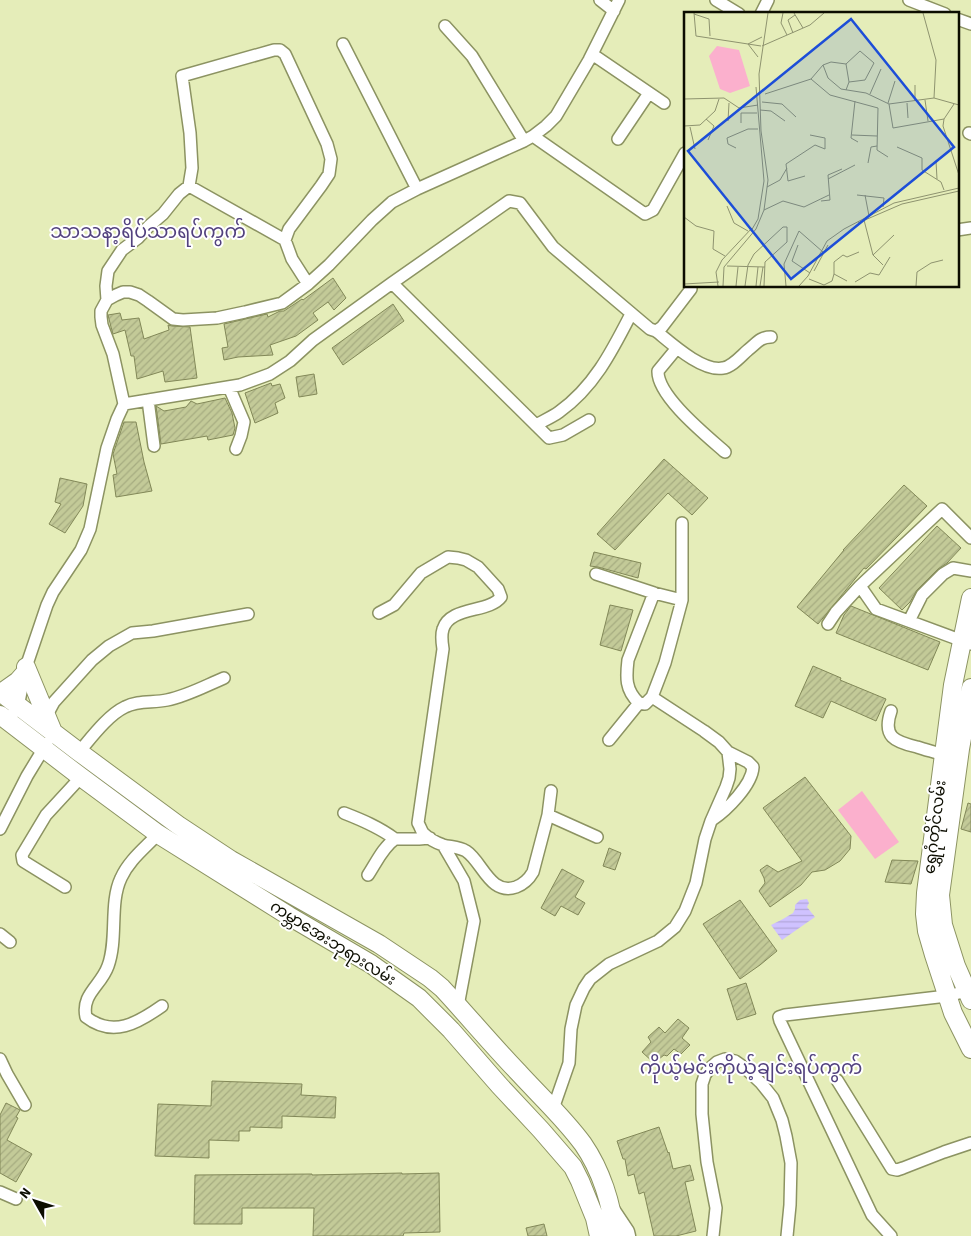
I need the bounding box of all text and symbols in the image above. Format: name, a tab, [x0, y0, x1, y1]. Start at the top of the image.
inset map	[684, 12, 958, 288]
district label: သာသနာ့ရိပ်သာရပ်ကွက်	[50, 217, 246, 247]
street label: ရွှေဂုံတိုင်လမ်း	[917, 779, 955, 876]
street label: ကမ္ဘာအေးဘုရားလမ်း	[264, 894, 401, 993]
district label: ကိုယ့်မင်းကိုယ့်ချင်းရပ်ကွက်	[640, 1053, 862, 1084]
north arrow	[10, 1176, 60, 1226]
text: N	[15, 1184, 36, 1203]

